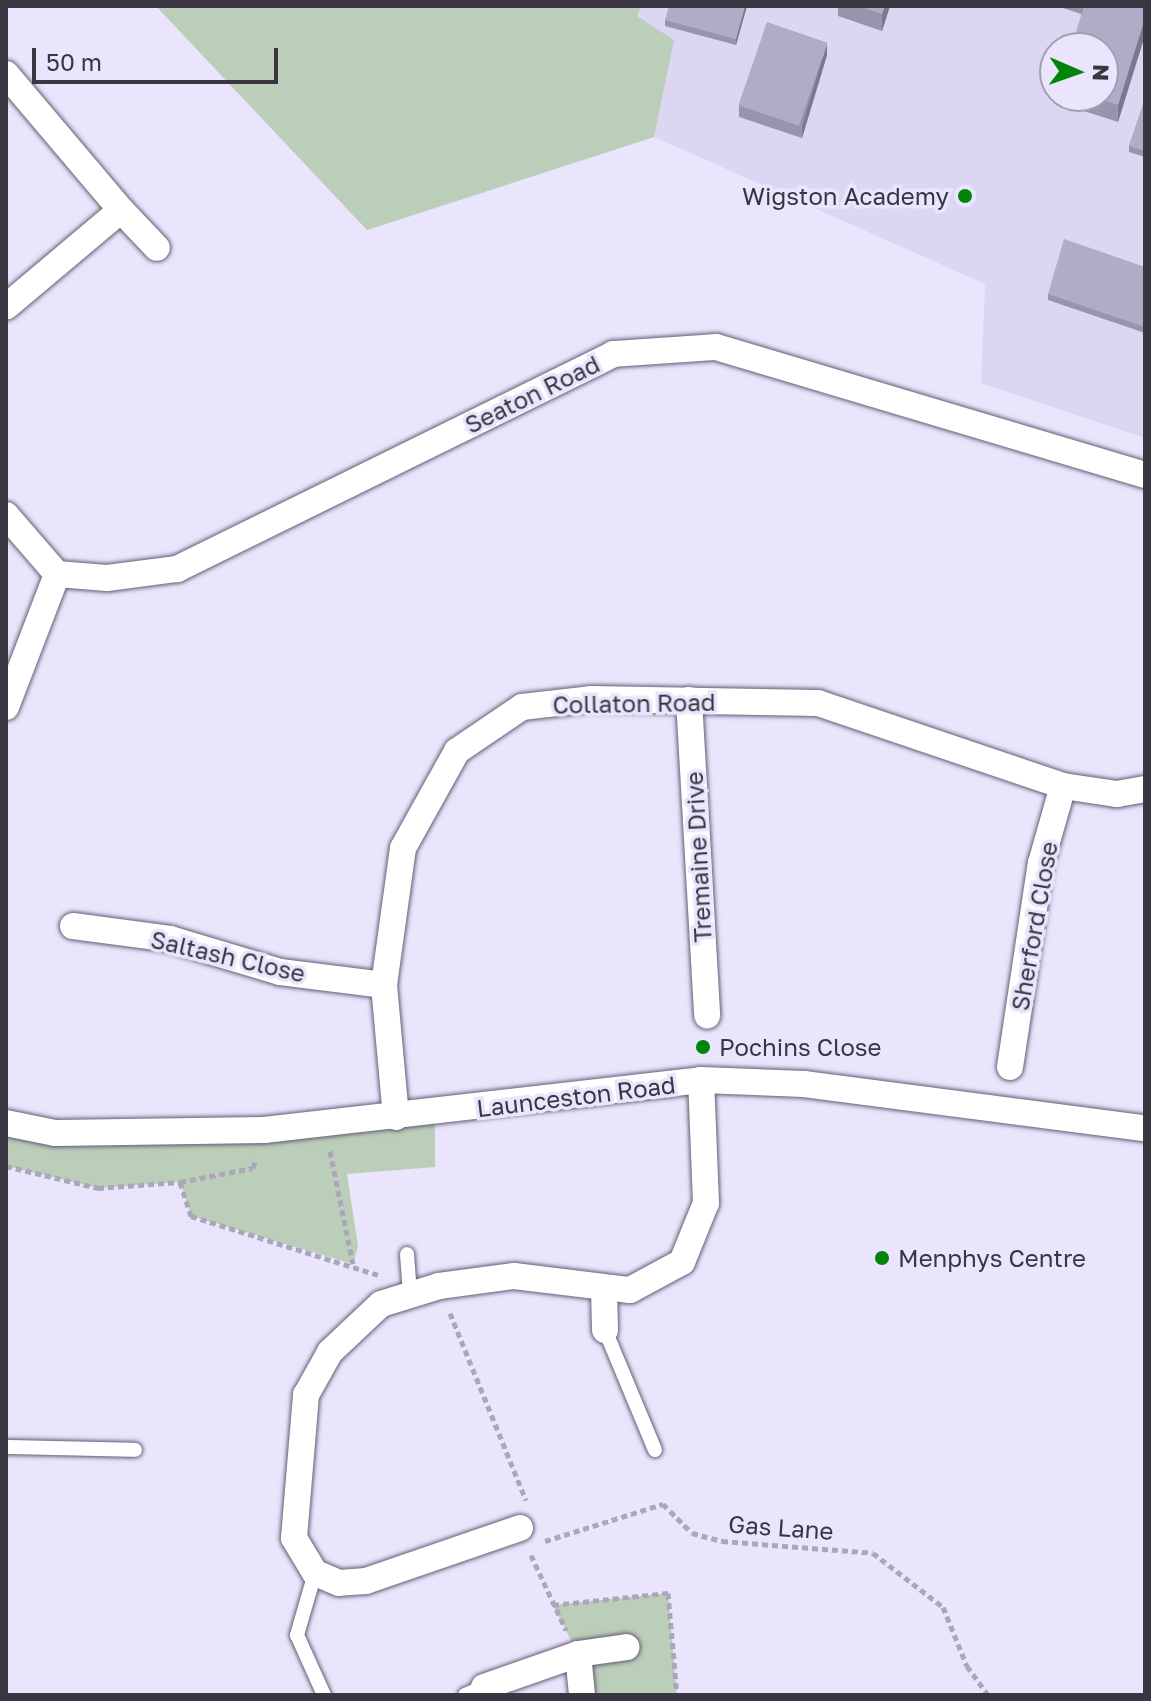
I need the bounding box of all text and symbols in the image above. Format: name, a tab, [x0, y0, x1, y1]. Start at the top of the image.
scale bar	[36, 32, 282, 82]
north arrow	[1039, 32, 1119, 112]
text: 50 m	[46, 47, 102, 76]
text: N	[1088, 64, 1115, 82]
place label: Wigston Academy	[742, 182, 949, 210]
marker: Wigston Academy	[956, 187, 974, 205]
street label: Seaton Road	[460, 349, 604, 439]
street label: Collaton Road	[552, 687, 716, 719]
street label: Tremaine Drive	[679, 771, 717, 943]
street label: Sherford Close	[1005, 839, 1063, 1013]
street label: Saltash Close	[148, 924, 308, 988]
place label: Pochins Close	[719, 1033, 881, 1061]
marker: Pochins Close	[694, 1038, 712, 1056]
street label: Launceston Road	[475, 1070, 677, 1122]
place label: Menphys Centre	[898, 1244, 1086, 1272]
marker: Menphys Centre	[873, 1249, 891, 1267]
street label: Gas Lane	[727, 1509, 835, 1545]

